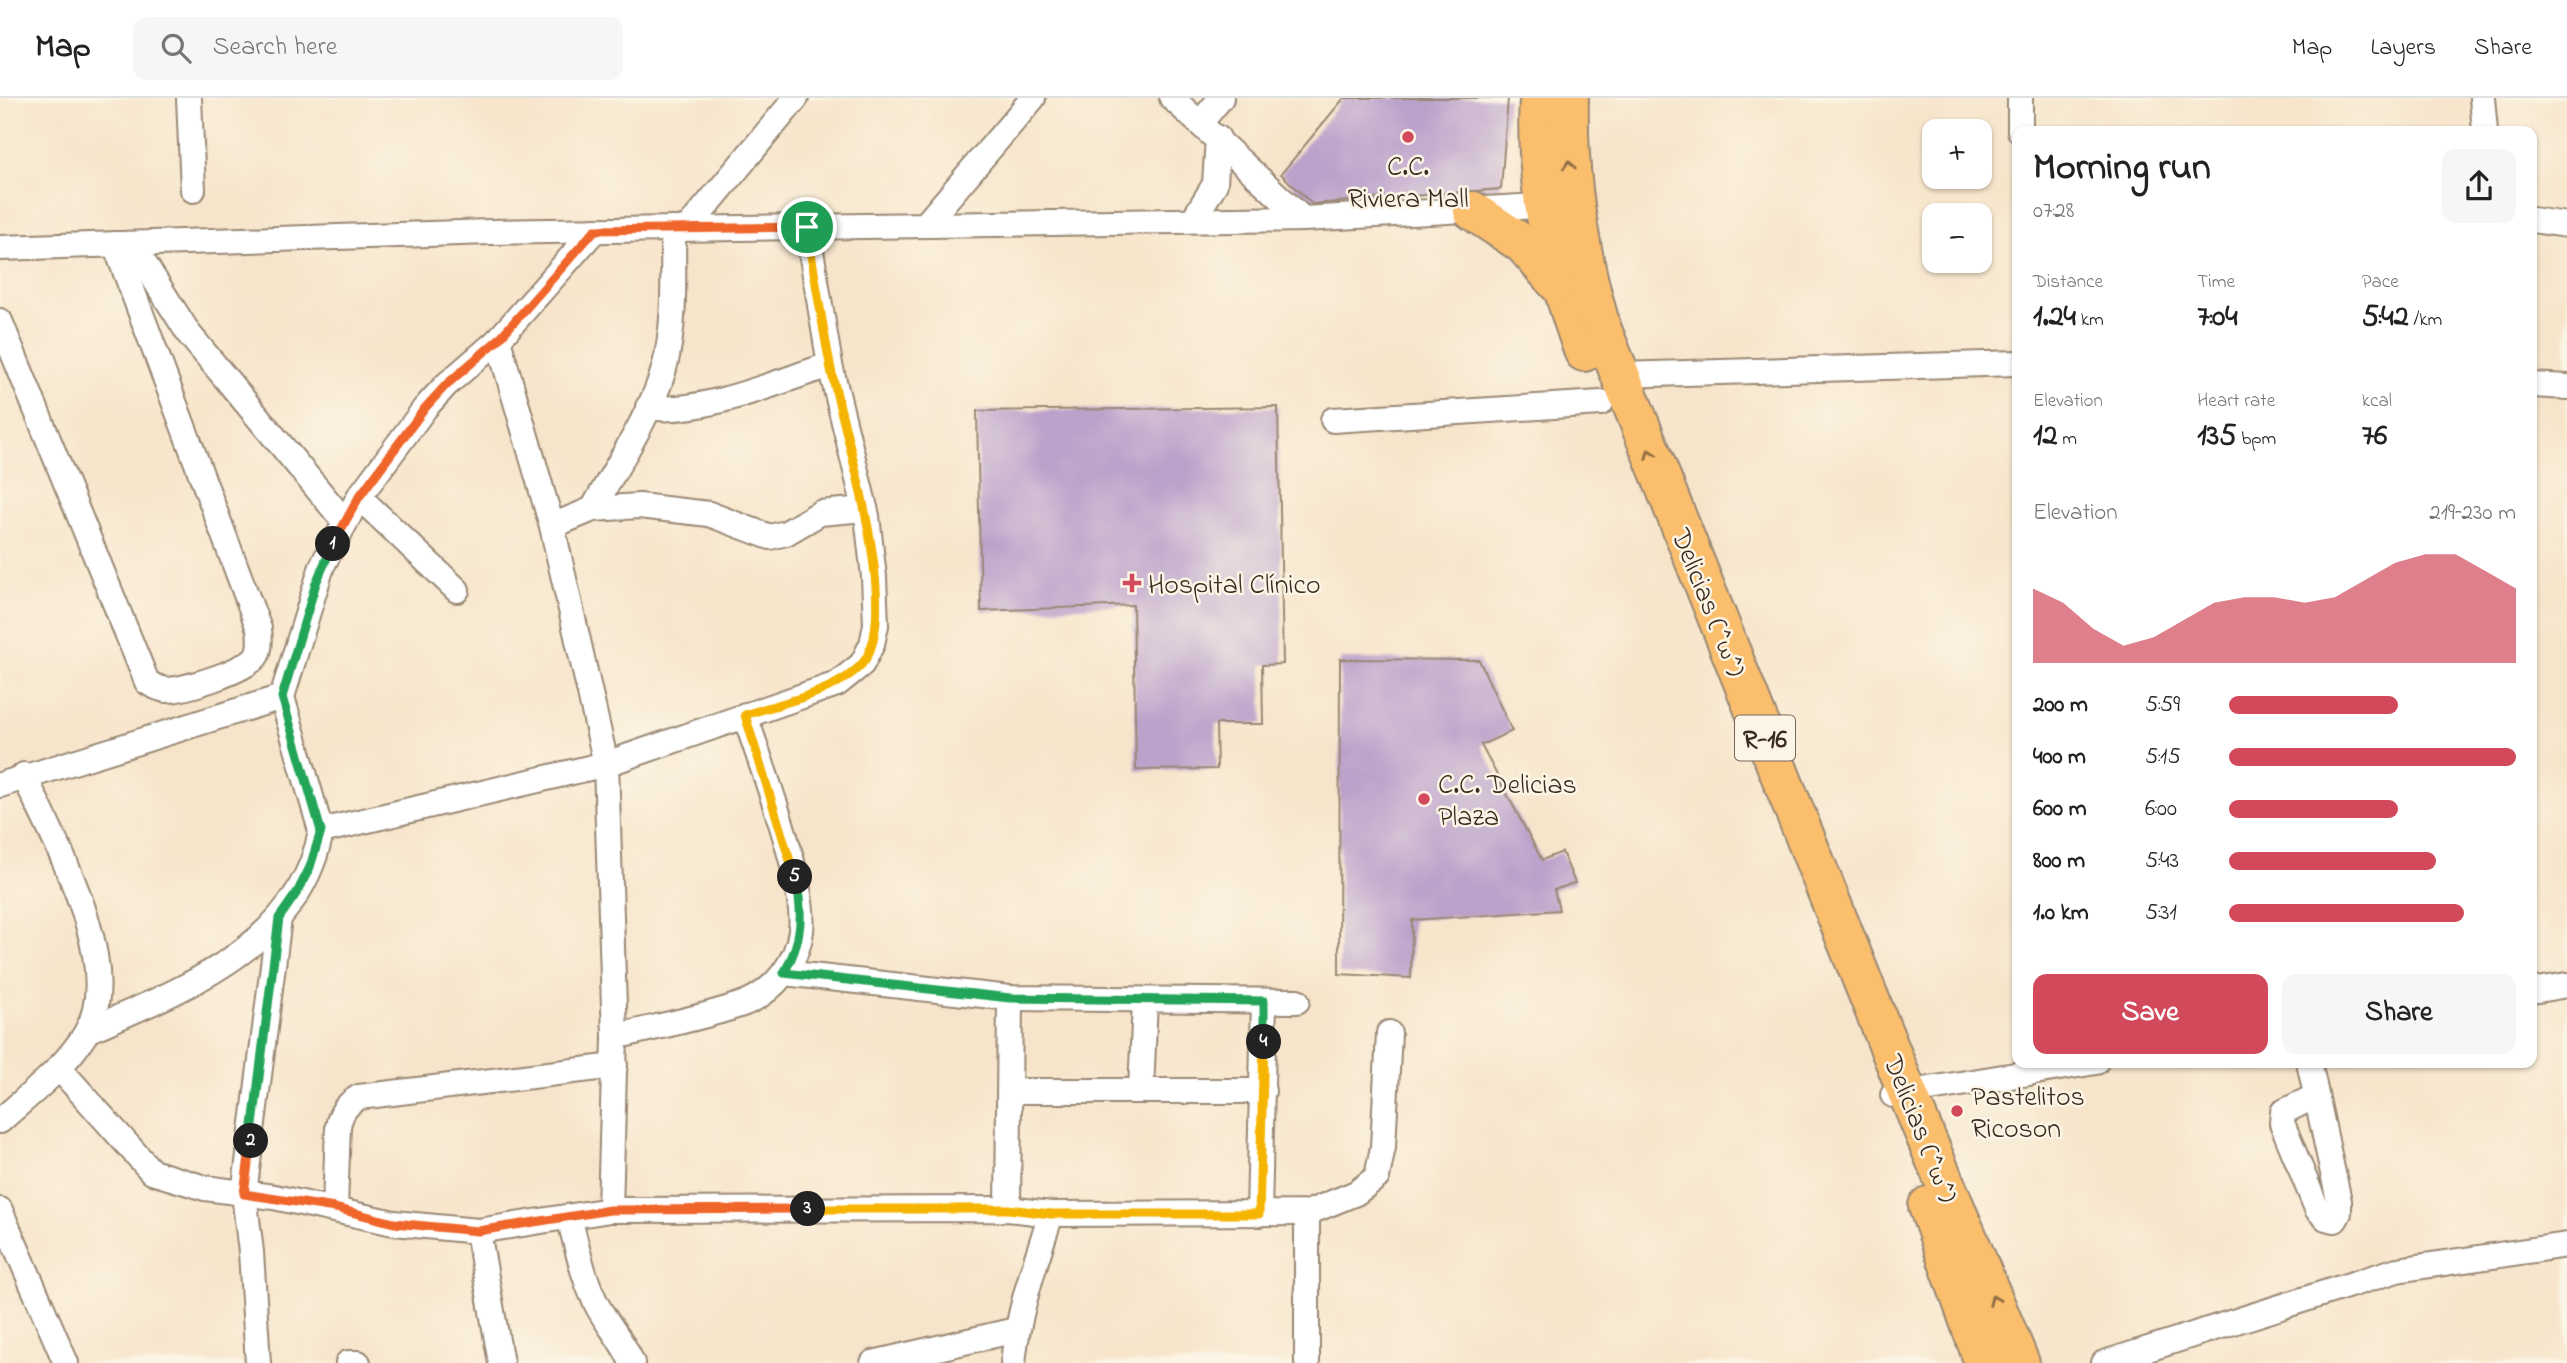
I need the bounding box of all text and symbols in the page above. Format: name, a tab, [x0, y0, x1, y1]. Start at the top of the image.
search box	[133, 17, 623, 80]
text: Map	[35, 24, 91, 72]
icon: search	[157, 29, 195, 67]
text: Search here	[213, 29, 337, 67]
text: Map	[2292, 31, 2332, 66]
text: Layers	[2370, 31, 2436, 66]
text: Share	[2474, 31, 2532, 66]
map controls	[1922, 119, 1992, 273]
button: +	[1922, 119, 1992, 189]
marker: C.C. Riviera Mall	[1400, 129, 1416, 145]
text: Morning run	[2033, 141, 2211, 197]
place label: C.C. Riviera Mall	[1347, 148, 1469, 221]
button: share	[2442, 149, 2516, 223]
one-way arrow	[1562, 159, 1577, 170]
text: 07:28	[2033, 195, 2074, 228]
pin	[777, 197, 837, 257]
button: −	[1922, 203, 1992, 273]
icon: arrive	[788, 208, 826, 246]
text: Distance	[2033, 269, 2103, 296]
text: Time	[2197, 269, 2235, 296]
text: Pace	[2362, 269, 2399, 296]
text: 1.24	[2033, 296, 2076, 340]
text: 7:04	[2197, 296, 2238, 340]
text: 5:42	[2362, 296, 2409, 340]
text: km	[2076, 307, 2104, 334]
text: /km	[2409, 307, 2442, 334]
text: Elevation	[2033, 388, 2103, 415]
text: Heart rate	[2197, 388, 2275, 415]
text: kcal	[2362, 388, 2392, 415]
text: 12	[2033, 415, 2057, 459]
text: 135	[2197, 415, 2236, 459]
text: 76	[2362, 415, 2387, 459]
text: m	[2057, 426, 2077, 453]
text: bpm	[2236, 426, 2276, 453]
one-way arrow	[1645, 448, 1659, 460]
text: Elevation	[2033, 497, 2118, 530]
text: 219–230 m	[2429, 497, 2516, 530]
street label: Delicias (^w^)	[1658, 522, 1755, 684]
pin: 1	[316, 526, 350, 562]
text: 1	[329, 530, 336, 557]
place label: Hospital Clínico	[1148, 566, 1321, 607]
marker: Hospital Clínico	[1122, 573, 1142, 593]
text: 200 m	[2033, 689, 2088, 722]
text: 5:59	[2145, 689, 2180, 722]
road number: R-16	[1735, 716, 1795, 760]
text: 400 m	[2033, 741, 2086, 774]
text: 5:15	[2145, 741, 2181, 774]
place label: C.C. Delicias Plaza	[1438, 766, 1577, 839]
marker: C.C. Delicias Plaza	[1416, 791, 1432, 807]
text: 600 m	[2033, 793, 2087, 826]
text: 6:00	[2145, 793, 2177, 826]
text: 800 m	[2033, 845, 2085, 878]
text: 5:43	[2145, 845, 2179, 878]
pin: 5	[778, 860, 812, 894]
text: 5	[789, 863, 800, 890]
text: 1.0 km	[2033, 897, 2089, 930]
text: 5:31	[2145, 897, 2177, 930]
button: Save	[2033, 974, 2268, 1054]
button: Share	[2282, 974, 2516, 1054]
pin: 4	[1246, 1024, 1282, 1060]
text: 4	[1260, 1028, 1267, 1055]
street label: Delicias (^w^)	[1870, 1048, 1967, 1210]
place label: Pastelitos Ricoson	[1971, 1078, 2085, 1151]
marker: Pastelitos Ricoson	[1949, 1103, 1965, 1119]
pin: 2	[233, 1124, 268, 1158]
text: 2	[246, 1127, 255, 1154]
pin: 3	[790, 1192, 826, 1226]
text: 3	[804, 1195, 811, 1222]
one-way arrow	[1988, 1295, 2002, 1307]

